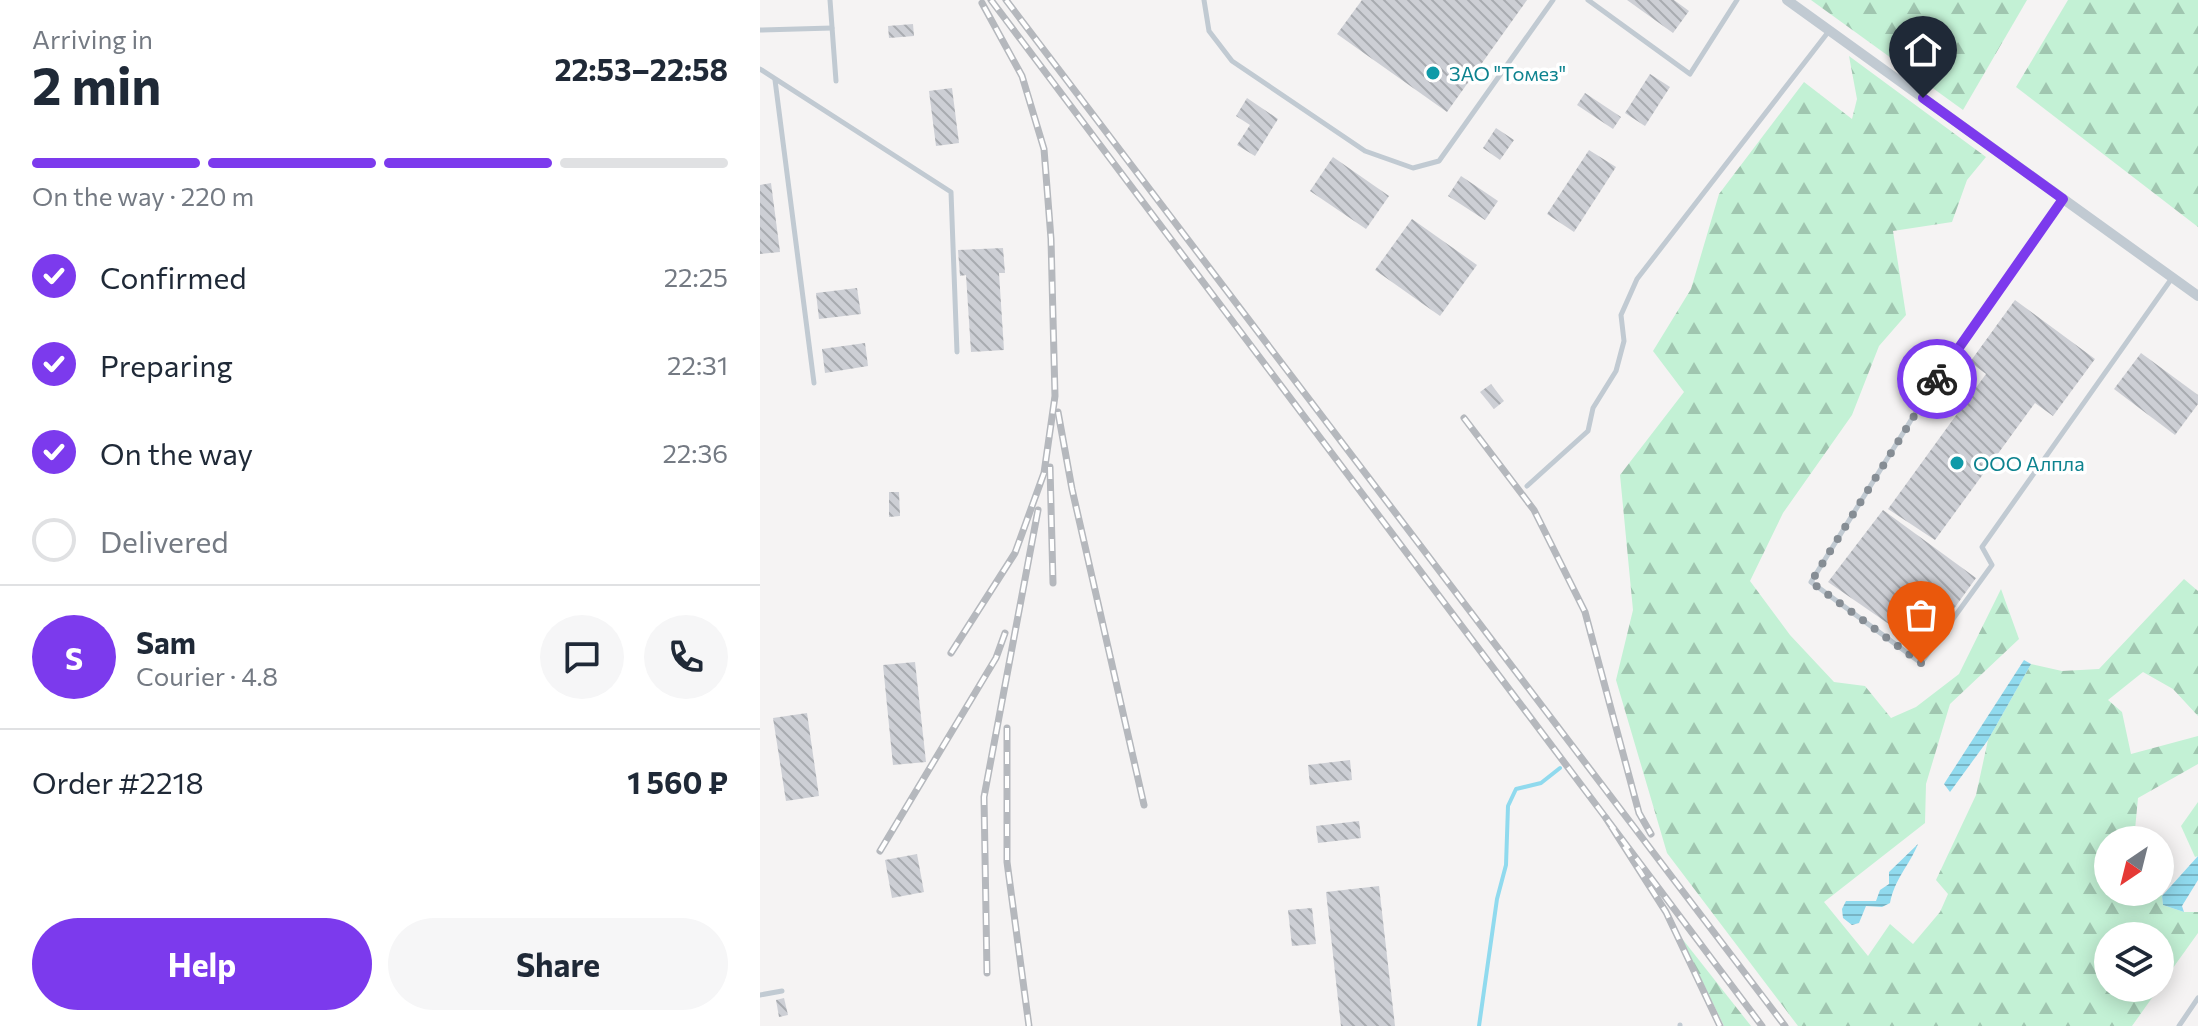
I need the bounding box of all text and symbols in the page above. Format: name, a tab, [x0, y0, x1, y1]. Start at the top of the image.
pin	[1889, 16, 1957, 98]
text: Arriving in	[32, 23, 153, 54]
icon: home	[1901, 28, 1945, 72]
text: 22:53–22:58	[554, 50, 728, 87]
text: 2 min	[32, 52, 161, 116]
place label: ЗАО "Томез"	[1449, 61, 1566, 85]
marker: ЗАО "Томез"	[1424, 64, 1442, 82]
text: On the way · 220 m	[32, 180, 254, 211]
icon: check	[32, 254, 76, 298]
text: Confirmed	[100, 258, 247, 295]
text: 22:25	[664, 261, 728, 292]
courier	[1897, 339, 1977, 419]
icon: check	[32, 342, 76, 386]
text: Preparing	[100, 346, 233, 383]
text: 22:31	[667, 349, 728, 380]
icon: bike	[1915, 357, 1959, 401]
icon: check	[32, 430, 76, 474]
text: On the way	[100, 434, 253, 471]
text: 22:36	[662, 437, 728, 468]
place label: ООО Алпла	[1973, 451, 2085, 475]
marker: ООО Алпла	[1948, 454, 1966, 472]
text: Delivered	[100, 522, 229, 559]
pin	[1887, 581, 1955, 663]
icon: bag	[1899, 593, 1943, 637]
button: chat	[540, 615, 624, 699]
button: phone	[644, 615, 728, 699]
text: Sam	[136, 623, 196, 660]
text: S	[65, 639, 83, 676]
text: Courier · 4.8	[136, 660, 278, 691]
text: Order #2218	[32, 763, 204, 800]
text: 1 560 ₽	[627, 763, 728, 800]
north arrow	[2094, 826, 2174, 906]
map controls	[2094, 826, 2174, 1002]
button: Help	[32, 918, 372, 1010]
button: Share	[388, 918, 728, 1010]
button: layers	[2094, 922, 2174, 1002]

